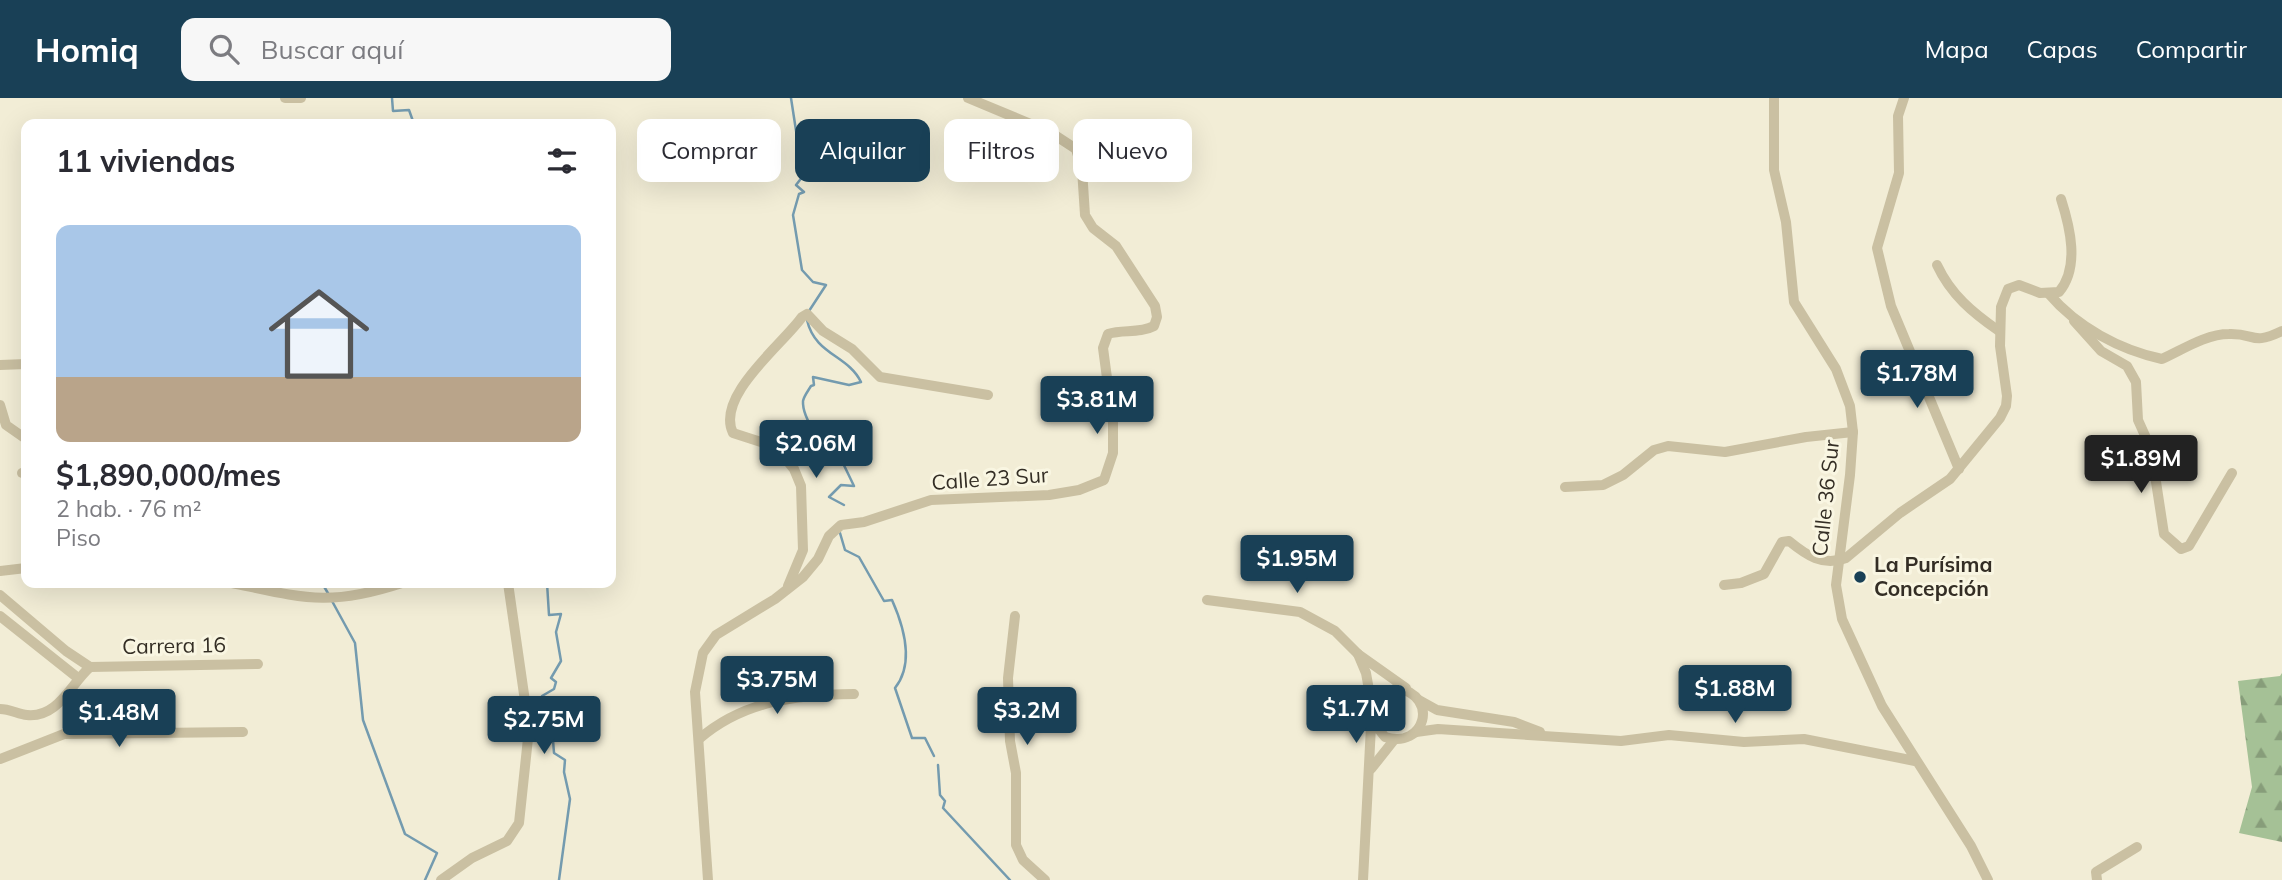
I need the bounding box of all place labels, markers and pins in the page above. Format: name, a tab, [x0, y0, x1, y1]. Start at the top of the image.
pin: $1.78M	[1860, 350, 1974, 410]
pin: $3.81M	[1040, 376, 1154, 436]
pin: $2.06M	[759, 420, 873, 480]
pin: $1.89M	[2084, 436, 2198, 495]
pin: $1.95M	[1240, 536, 1354, 595]
place label: La Purísima Concepción	[1874, 551, 1993, 601]
marker: La Purísima Concepción	[1852, 569, 1868, 585]
pin: $3.75M	[720, 656, 834, 716]
pin: $1.88M	[1678, 666, 1792, 725]
pin: $1.7M	[1307, 686, 1405, 745]
pin: $3.2M	[978, 688, 1076, 747]
pin: $1.48M	[62, 690, 176, 749]
pin: $2.75M	[487, 696, 601, 756]

